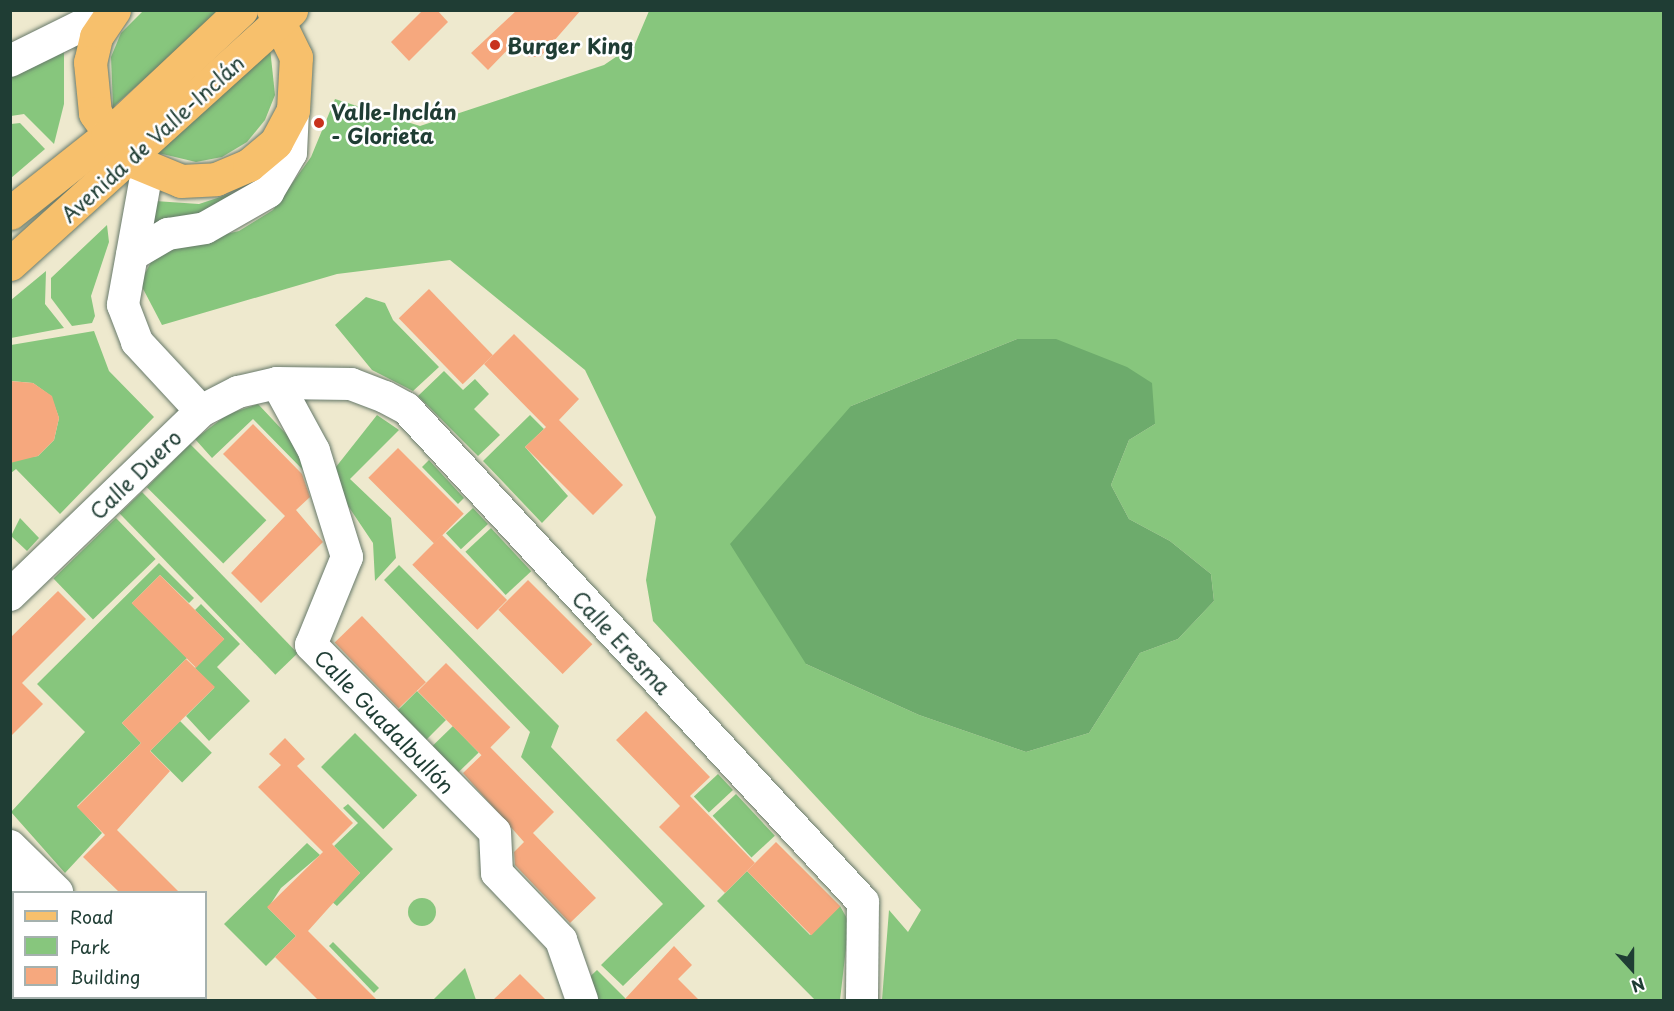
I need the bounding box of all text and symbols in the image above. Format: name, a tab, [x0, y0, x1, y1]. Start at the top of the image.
place label: Burger King	[507, 32, 633, 58]
marker: Burger King	[488, 38, 502, 52]
street label: Avenida de Valle-Inclán	[55, 49, 249, 227]
place label: Valle-Inclán - Glorieta	[331, 98, 457, 148]
marker: Valle-Inclán - Glorieta	[312, 116, 326, 130]
street label: Calle Duero	[83, 424, 187, 524]
street label: Calle Eresma	[567, 585, 677, 699]
street label: Calle Guadalbullón	[309, 643, 461, 799]
legend	[12, 891, 207, 999]
text: Road	[70, 903, 114, 930]
text: Park	[70, 933, 110, 960]
north arrow	[1602, 939, 1662, 999]
text: Building	[70, 963, 140, 990]
text: N	[1628, 972, 1649, 999]

